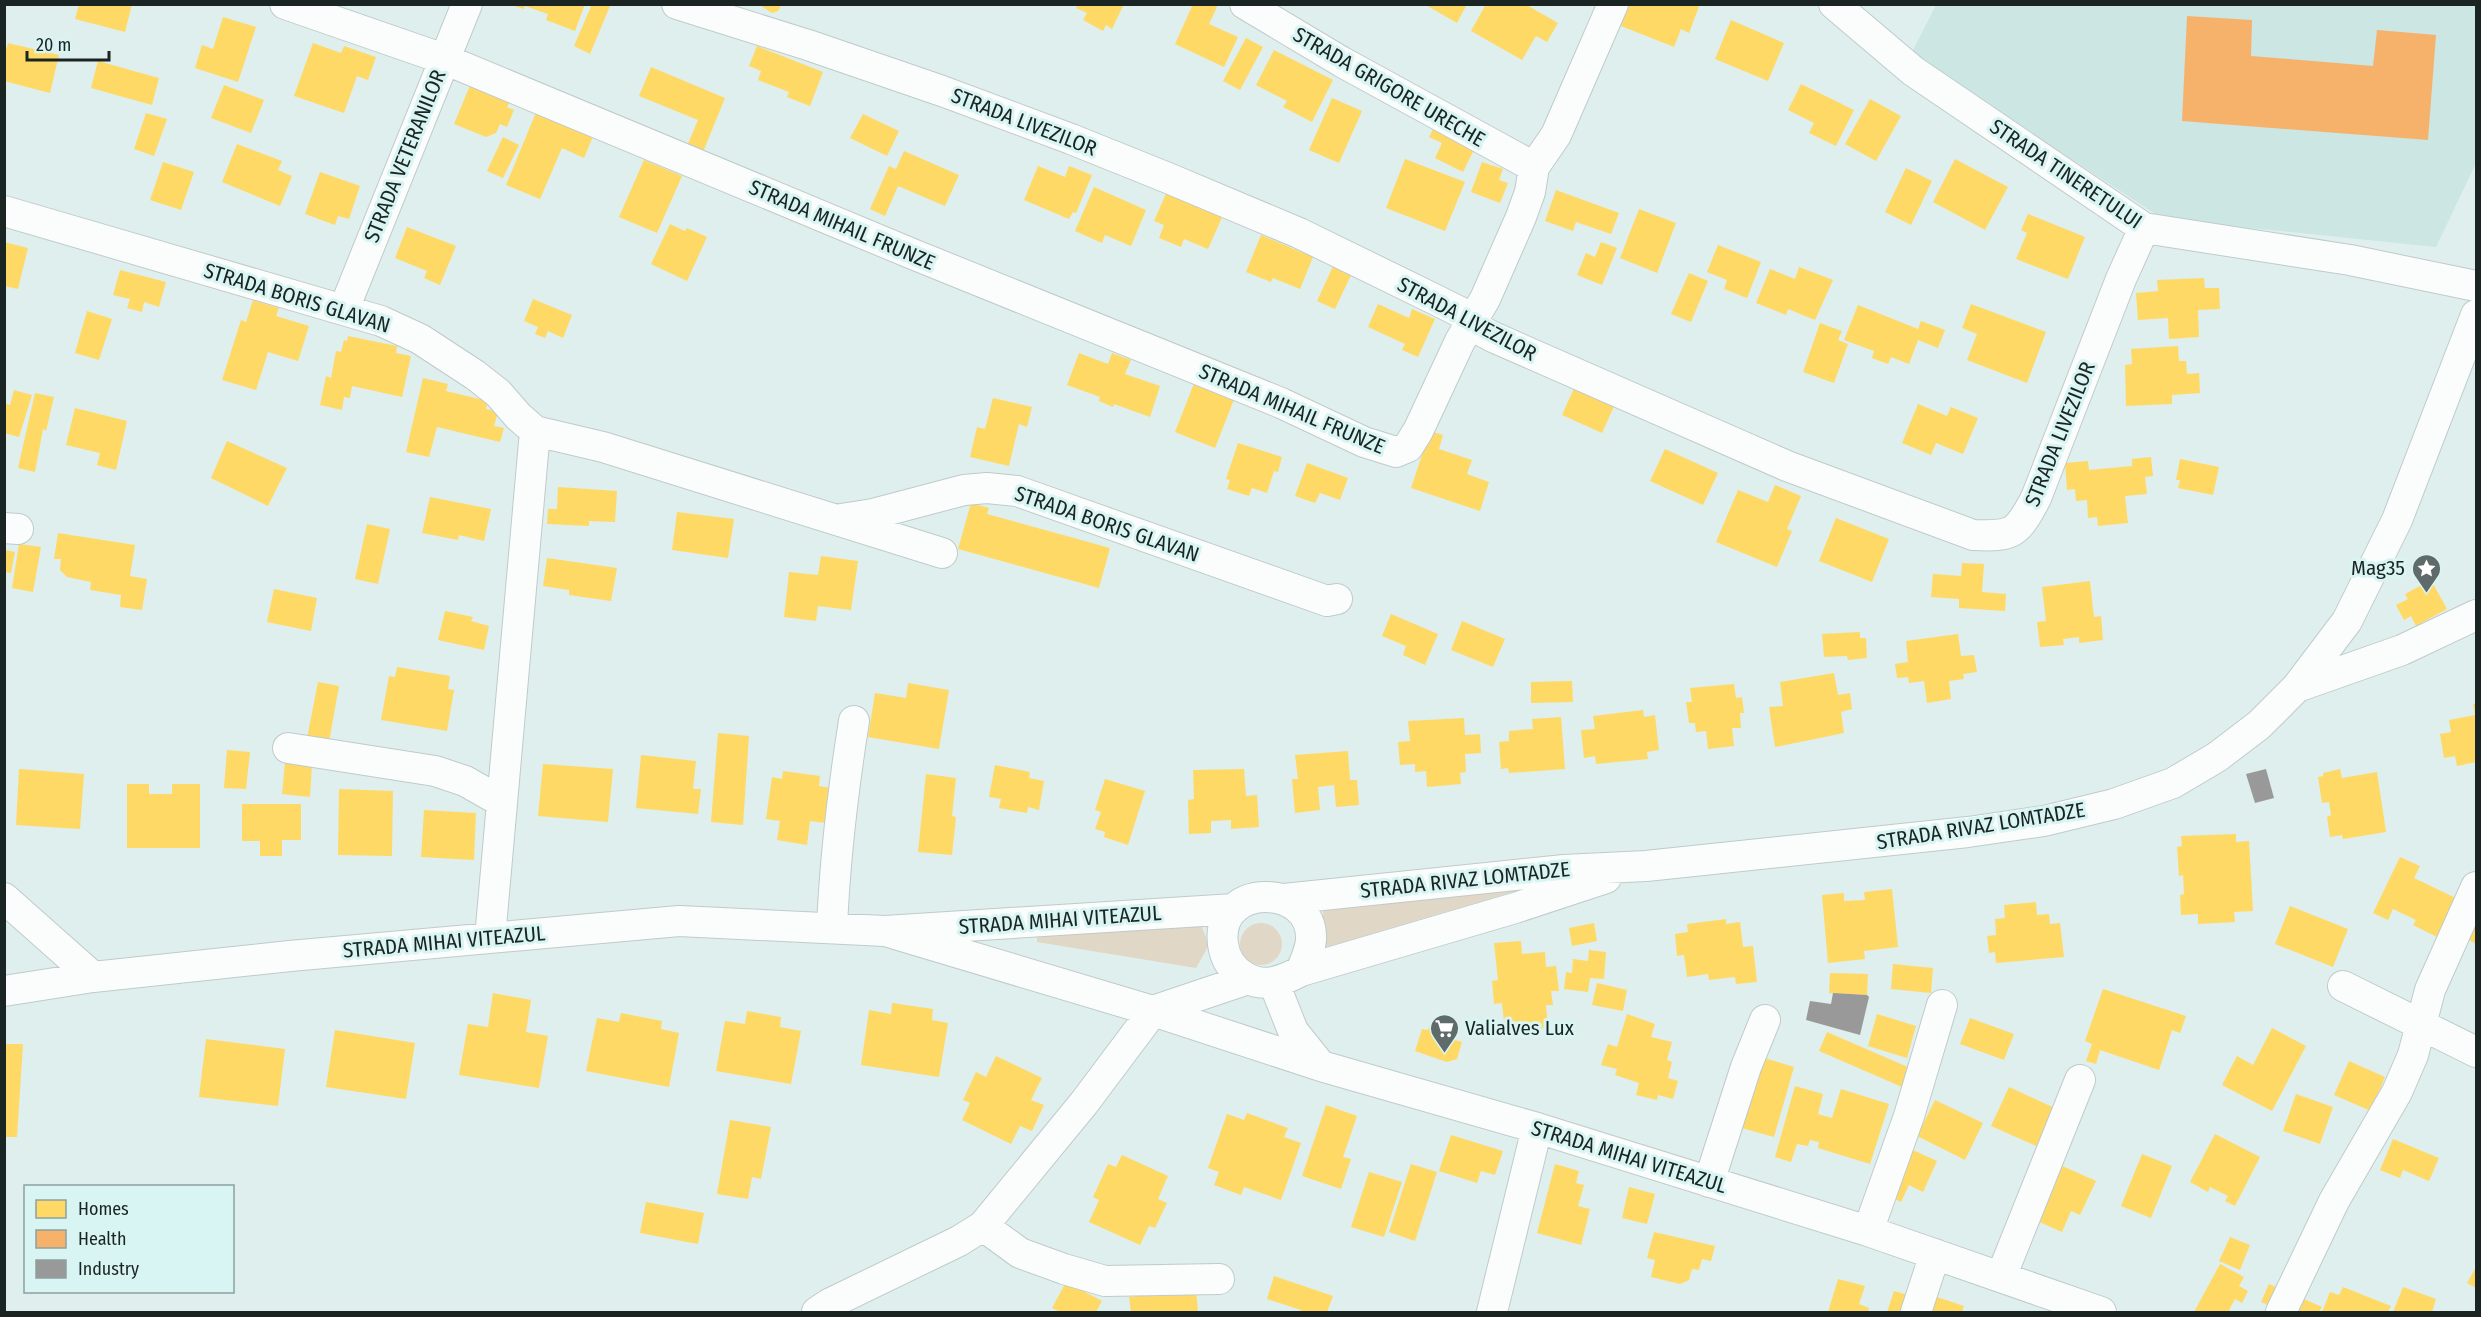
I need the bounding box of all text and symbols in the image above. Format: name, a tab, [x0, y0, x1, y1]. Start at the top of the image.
street label: STRADA GRIGORE URECHE	[1288, 21, 1490, 153]
scale bar	[27, 24, 110, 62]
text: 20 m	[36, 34, 71, 56]
street label: STRADA VETERANILOR	[358, 65, 452, 246]
street label: STRADA LIVEZILOR	[948, 82, 1101, 162]
street label: STRADA TINERETULUI	[1985, 113, 2147, 235]
street label: STRADA MIHAIL FRUNZE	[745, 174, 939, 276]
street label: STRADA BORIS GLAVAN	[201, 257, 393, 339]
street label: STRADA LIVEZILOR	[1393, 271, 1541, 367]
street label: STRADA LIVEZILOR	[2019, 357, 2101, 510]
street label: STRADA MIHAIL FRUNZE	[1195, 358, 1389, 460]
street label: STRADA BORIS GLAVAN	[1011, 480, 1203, 568]
place icon: Mag35	[2410, 552, 2442, 594]
place label: Mag35	[2351, 555, 2405, 581]
street label: STRADA RIVAZ LOMTADZE	[1875, 797, 2087, 855]
street label: STRADA RIVAZ LOMTADZE	[1359, 856, 1571, 904]
street label: STRADA MIHAI VITEAZUL	[958, 900, 1163, 940]
street label: STRADA MIHAI VITEAZUL	[342, 920, 547, 964]
supermarket icon: Valialves Lux	[1428, 1012, 1460, 1054]
place label: Valialves Lux	[1465, 1015, 1575, 1041]
street label: STRADA MIHAI VITEAZUL	[1528, 1115, 1731, 1199]
legend	[24, 1185, 234, 1293]
text: Homes	[78, 1198, 129, 1220]
text: Health	[78, 1228, 126, 1250]
text: Industry	[78, 1258, 139, 1280]

